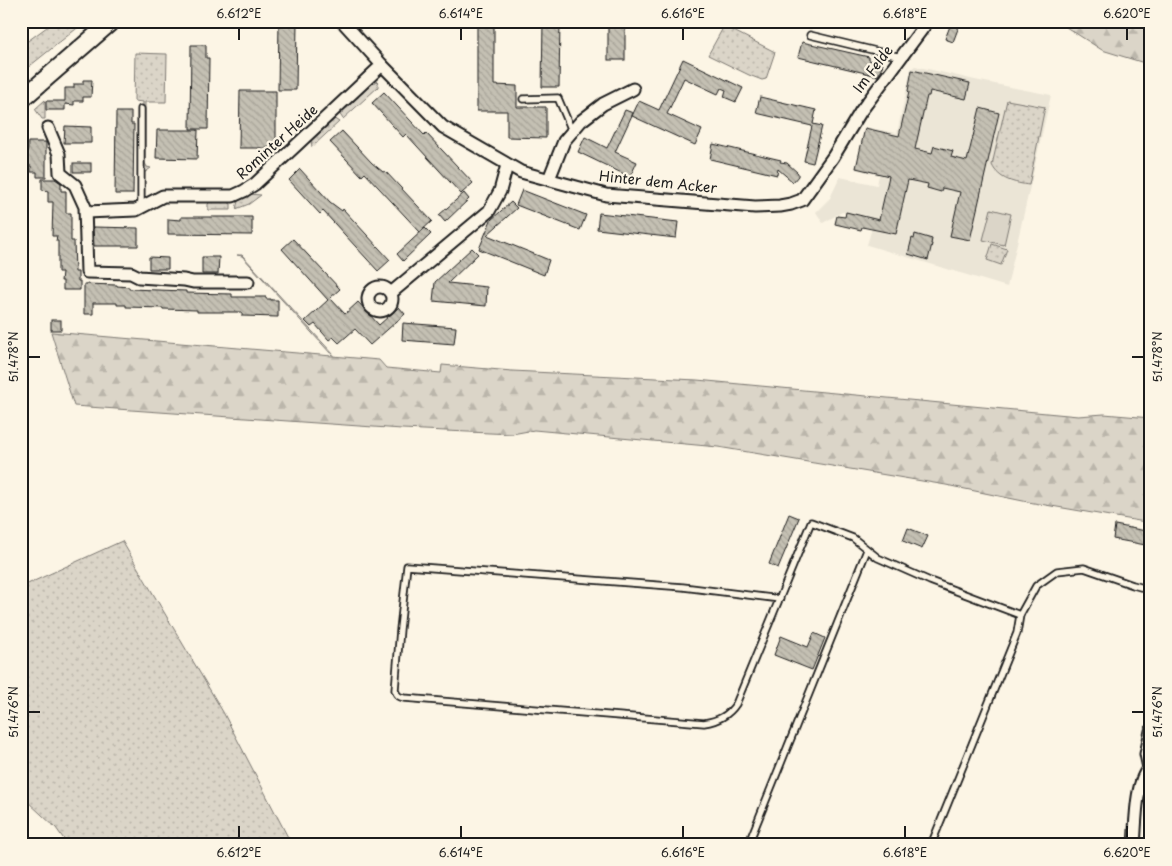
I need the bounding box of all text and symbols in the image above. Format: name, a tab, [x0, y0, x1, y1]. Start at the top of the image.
text: 6.612°E	[217, 4, 261, 22]
text: 6.614°E	[439, 4, 483, 22]
text: 6.616°E	[661, 4, 705, 22]
text: 6.618°E	[883, 4, 927, 22]
text: 6.620°E	[1103, 4, 1151, 22]
street label: Im Felde	[848, 40, 898, 97]
street label: Rominter Heide	[231, 99, 322, 184]
street label: Hinter dem Acker	[598, 165, 719, 198]
text: 51.478°N	[4, 331, 22, 383]
text: 51.478°N	[1148, 331, 1166, 383]
text: 51.476°N	[4, 686, 22, 738]
text: 51.476°N	[1148, 686, 1166, 738]
text: 6.612°E	[217, 843, 261, 861]
text: 6.614°E	[439, 843, 483, 861]
text: 6.616°E	[661, 843, 705, 861]
text: 6.618°E	[883, 843, 927, 861]
text: 6.620°E	[1103, 843, 1151, 861]

